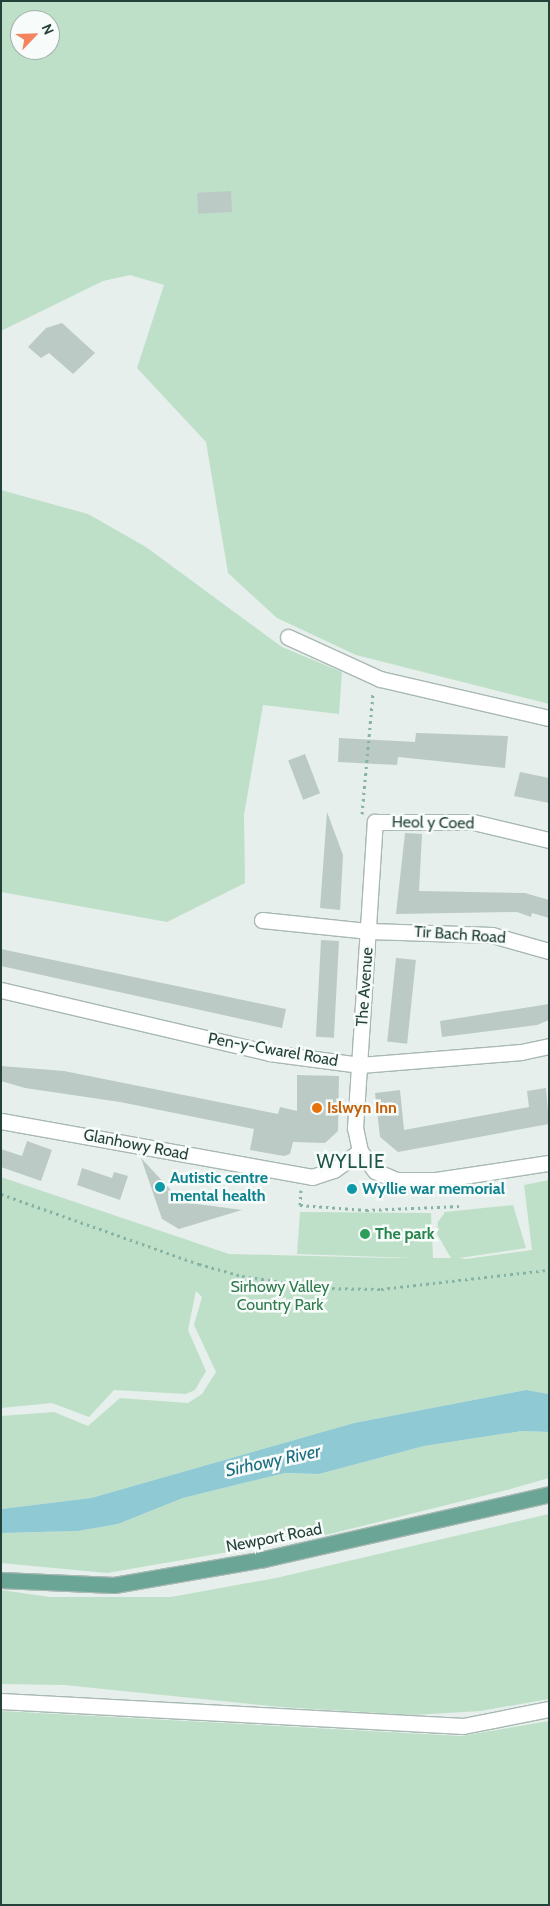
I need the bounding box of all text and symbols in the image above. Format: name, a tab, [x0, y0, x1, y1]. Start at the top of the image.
north arrow	[10, 10, 60, 60]
text: N	[38, 21, 58, 37]
street label: Heol y Coed	[392, 813, 474, 833]
street label: Tir Bach Road	[413, 922, 507, 948]
street label: The Avenue	[353, 947, 377, 1027]
street label: Pen-y-Cwarel Road	[206, 1029, 340, 1071]
place label: Islwyn Inn	[327, 1098, 397, 1118]
marker: Islwyn Inn	[311, 1102, 323, 1114]
street label: Glanhowy Road	[82, 1125, 190, 1165]
district label: WYLLIE	[316, 1151, 386, 1173]
place label: Autistic centre mental health	[170, 1168, 268, 1206]
place label: Wyllie war memorial	[362, 1179, 505, 1199]
marker: Autistic centre mental health	[154, 1181, 166, 1193]
marker: Wyllie war memorial	[346, 1183, 358, 1195]
place label: The park	[375, 1224, 435, 1244]
marker: The park	[359, 1228, 371, 1240]
park label: Sirhowy Valley Country Park	[231, 1277, 329, 1315]
water label: Sirhowy River	[223, 1440, 323, 1482]
street label: Newport Road	[224, 1519, 324, 1557]

